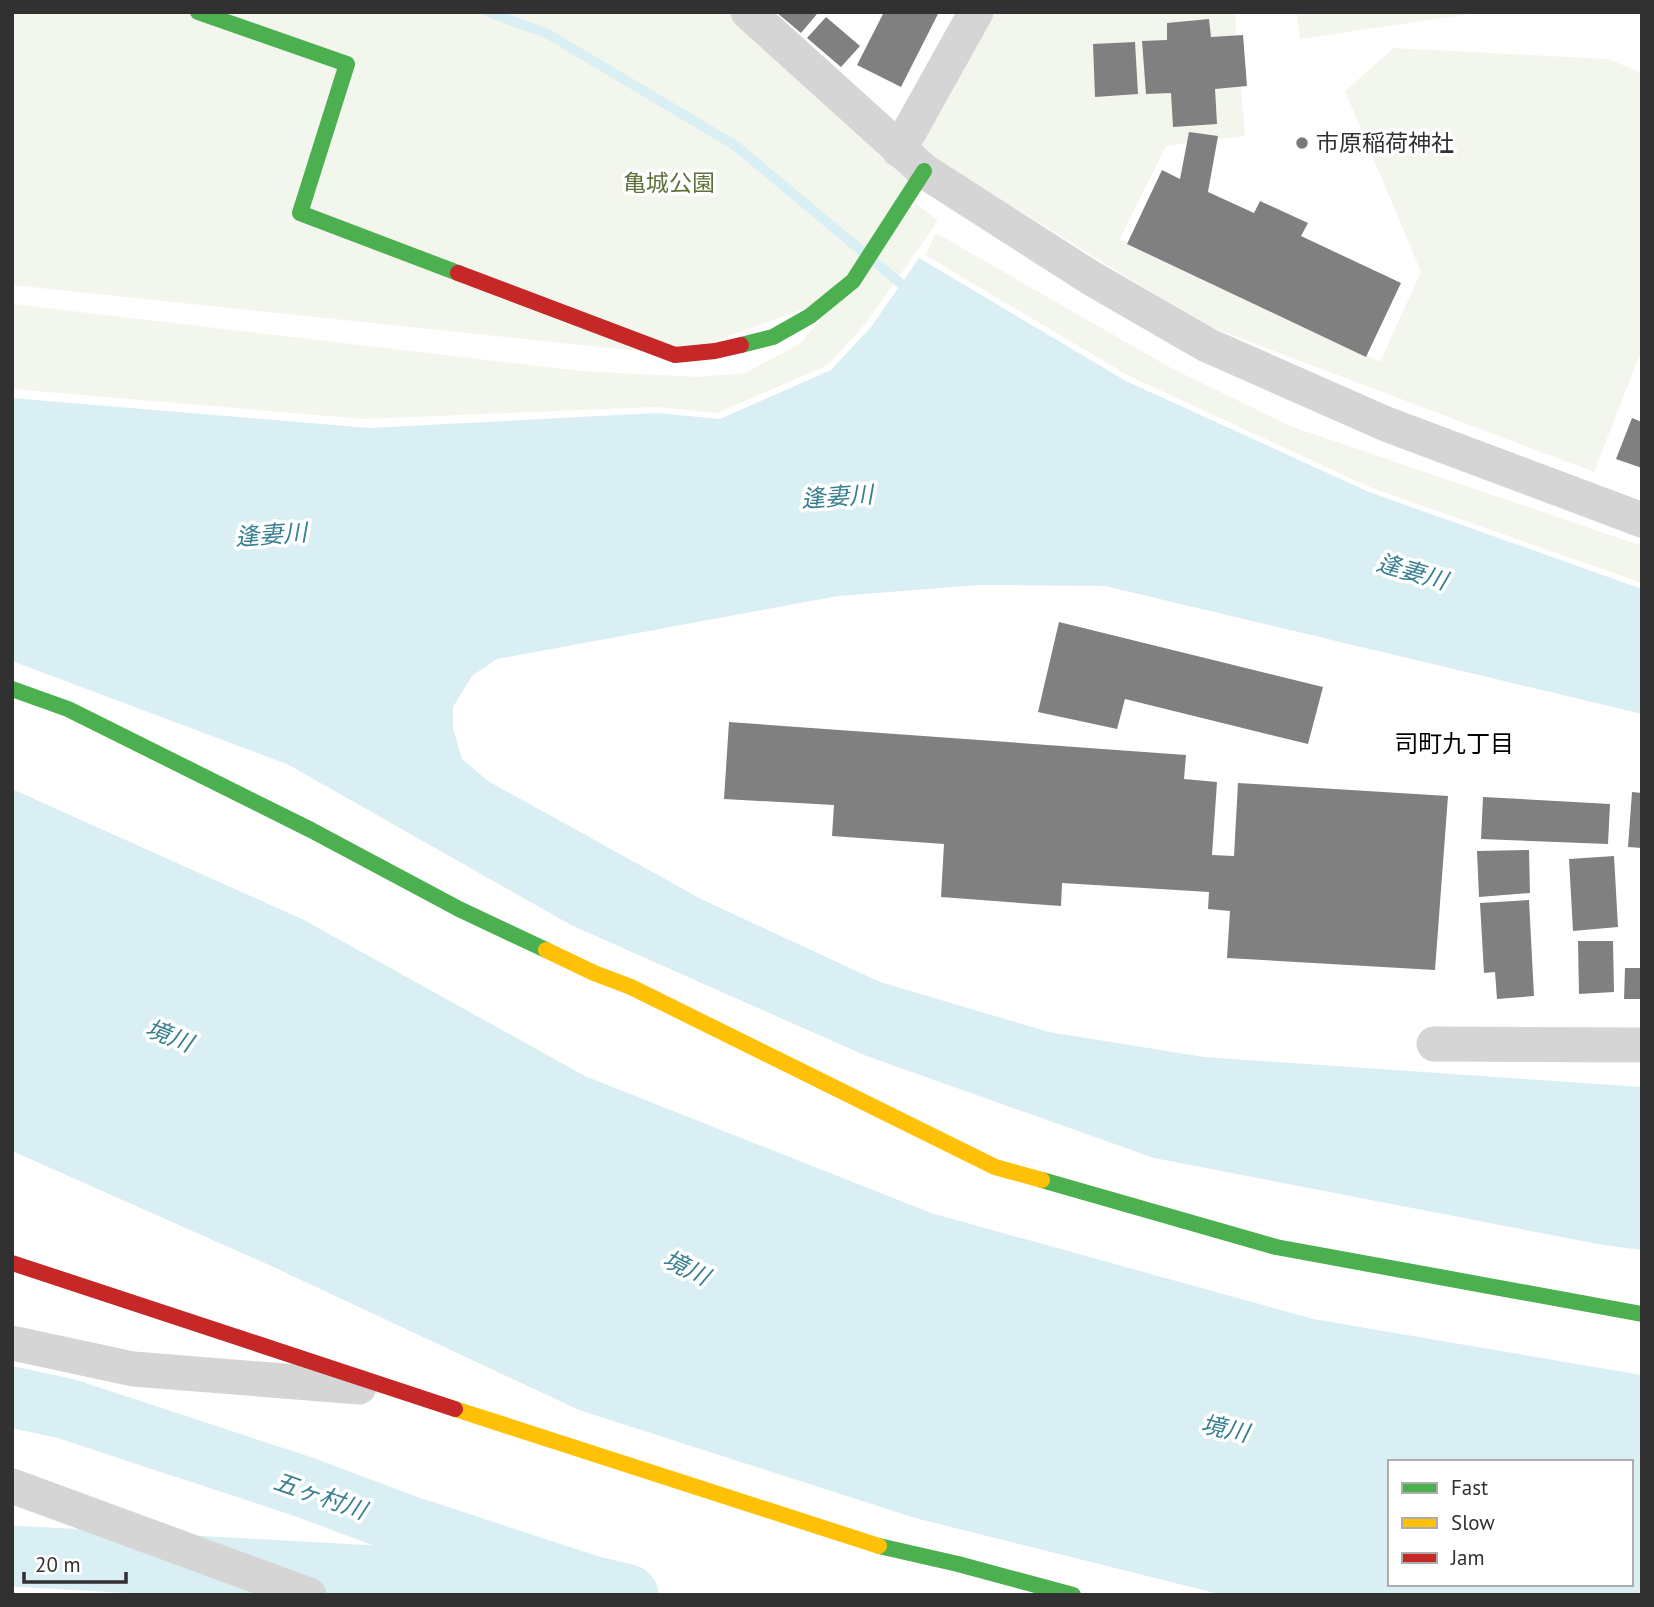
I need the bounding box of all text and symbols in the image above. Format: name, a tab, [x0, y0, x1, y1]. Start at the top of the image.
place label: 市原稲荷神社	[1316, 128, 1454, 157]
marker: 市原稲荷神社	[1294, 135, 1310, 151]
park label: 亀城公園	[623, 168, 715, 197]
water label: 逢妻川	[800, 478, 877, 514]
water label: 逢妻川	[234, 516, 311, 552]
water label: 逢妻川	[1373, 547, 1454, 597]
district label: 司町九丁目	[1394, 728, 1514, 759]
water label: 境川	[141, 1012, 200, 1060]
water label: 境川	[658, 1243, 717, 1293]
water label: 境川	[1198, 1408, 1255, 1449]
legend	[1388, 1460, 1633, 1586]
water label: 五ヶ村川	[270, 1465, 373, 1527]
text: Fast	[1451, 1474, 1488, 1501]
text: Slow	[1451, 1509, 1495, 1536]
scale bar	[24, 1540, 126, 1584]
text: Jam	[1450, 1544, 1485, 1571]
text: 20 m	[35, 1551, 81, 1578]

